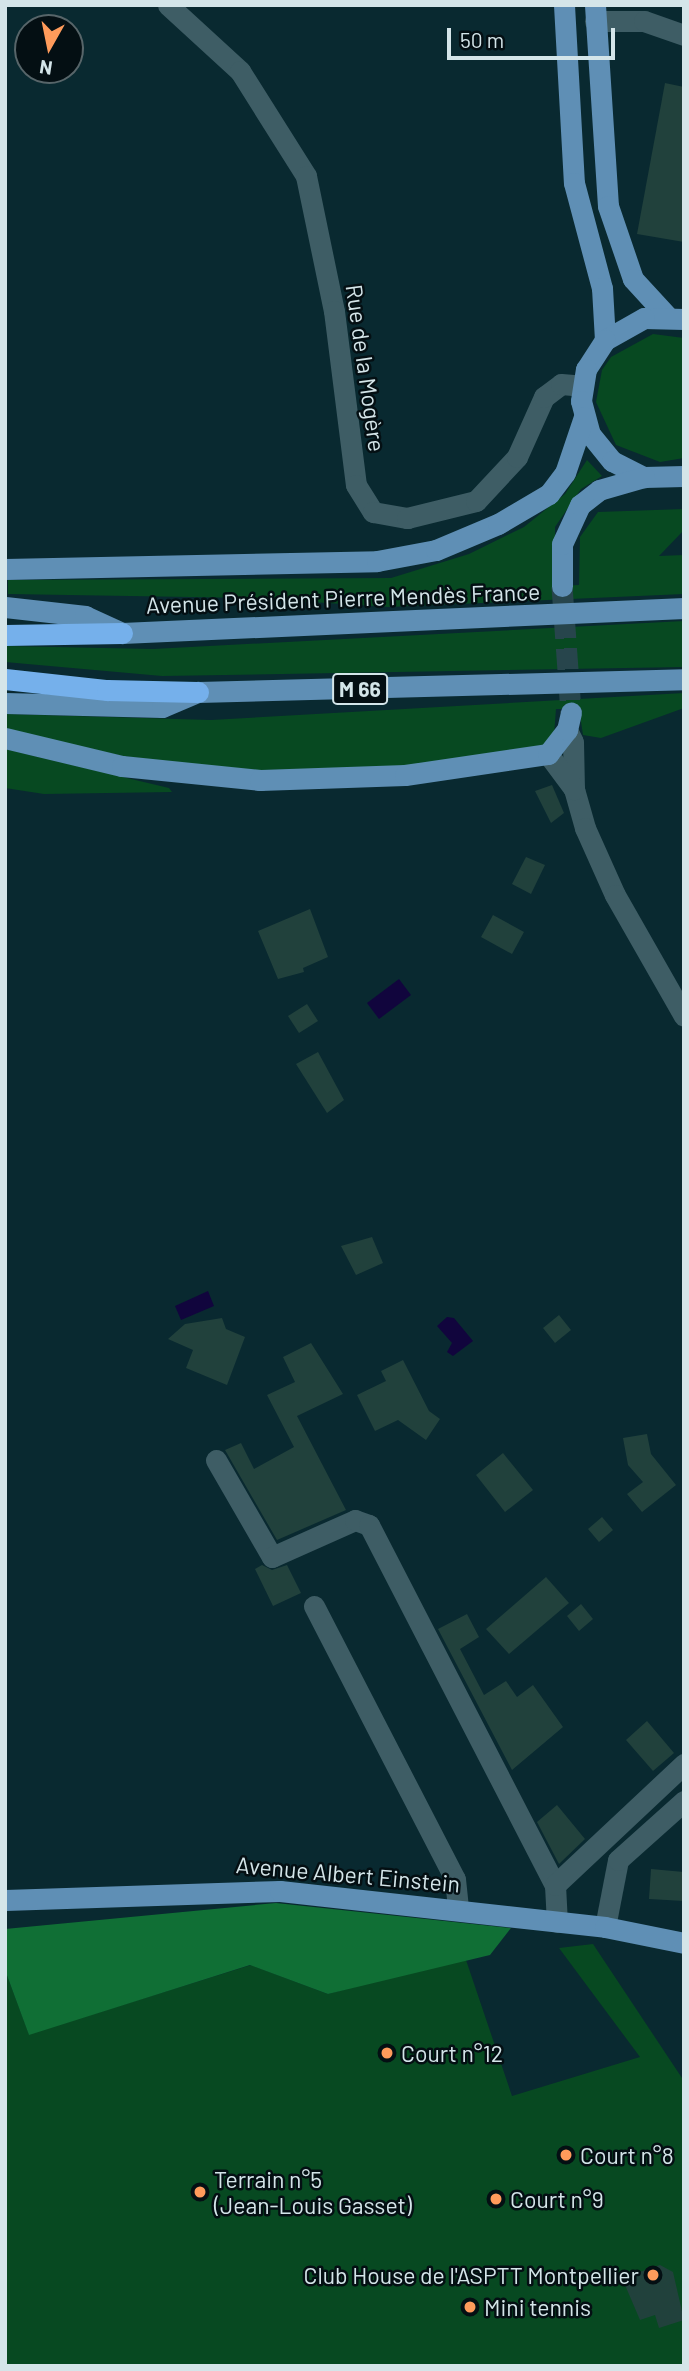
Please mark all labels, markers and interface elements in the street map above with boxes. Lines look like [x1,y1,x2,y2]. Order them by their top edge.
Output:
north arrow [14,14,84,84]
scale bar [451,14,619,58]
text: 50 m [460,27,504,52]
text: N [38,56,54,81]
street label: Rue de la Mogère [341,283,391,453]
street label: Avenue Président Pierre Mendès France [145,577,541,619]
road number: M 66 [332,672,388,706]
street label: Avenue Albert Einstein [235,1850,461,1898]
place label: Court n°12 [401,2039,503,2067]
marker: Court n°12 [379,2045,395,2061]
place label: Court n°8 [580,2141,674,2169]
marker: Court n°8 [558,2147,574,2163]
place label: Terrain n°5 (Jean-Louis Gasset) [214,2165,412,2219]
marker: Terrain n°5 (Jean-Louis Gasset) [192,2184,208,2200]
place label: Court n°9 [510,2185,604,2213]
marker: Court n°9 [488,2191,504,2207]
place label: Club House de l'ASPTT Montpellier [303,2261,639,2289]
marker: Club House de l'ASPTT Montpellier [645,2267,661,2283]
place label: Mini tennis [484,2293,591,2321]
marker: Mini tennis [462,2299,478,2315]

